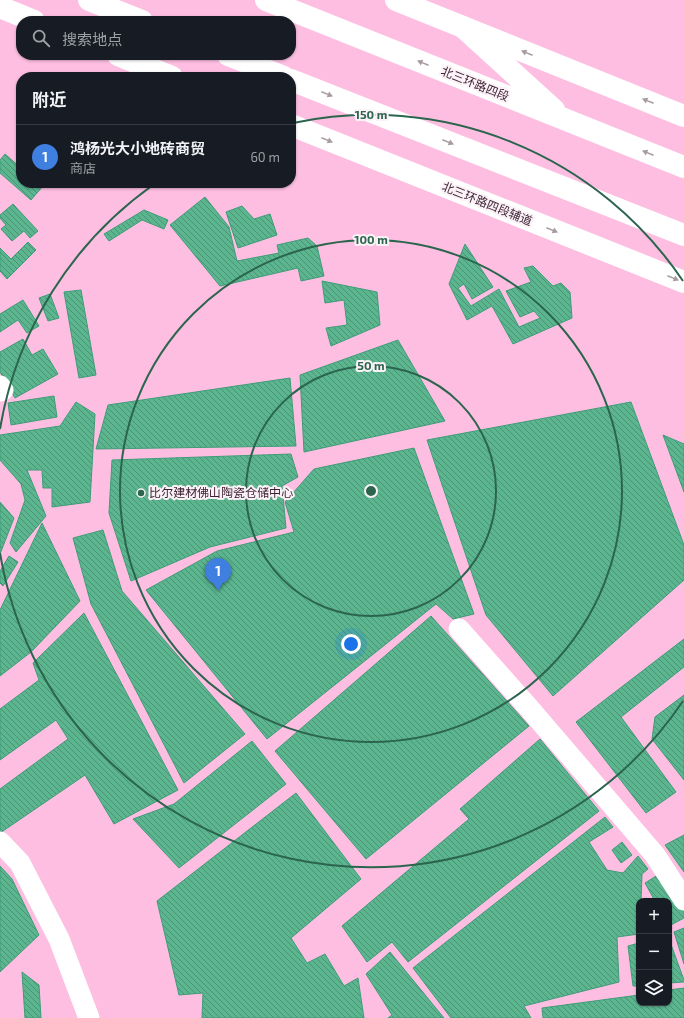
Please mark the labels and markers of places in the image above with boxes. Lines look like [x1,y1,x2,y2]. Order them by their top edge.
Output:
centre of rings [364,484,378,498]
place label: 比尔建材佛山陶瓷仓储中心 [149,485,293,499]
marker: 比尔建材佛山陶瓷仓储中心 [136,488,146,498]
pin: 1 [205,558,231,591]

